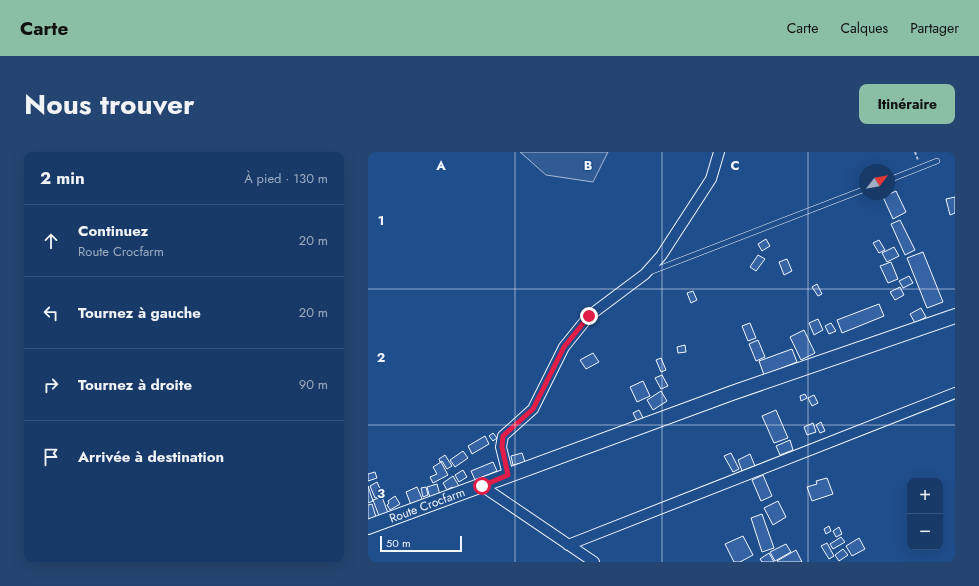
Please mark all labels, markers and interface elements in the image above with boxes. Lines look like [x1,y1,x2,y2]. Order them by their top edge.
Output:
text: Carte [20,15,68,42]
text: Carte [787,18,818,38]
text: Calques [840,18,888,38]
text: Partager [910,18,959,38]
text: Nous trouver [24,84,195,125]
button: Itinéraire [859,84,955,124]
text: A [435,156,446,175]
text: B [584,156,593,175]
text: C [730,156,740,175]
north arrow [859,164,895,200]
text: 2 min [40,166,85,190]
text: À pied · 130 m [244,169,328,188]
text: 1 [378,211,384,230]
text: Continuez [78,220,148,242]
icon: ahead [40,230,62,252]
text: 20 m [299,231,328,250]
text: Route Crocfarm [78,242,164,261]
icon: left [40,302,62,324]
text: Tournez à gauche [78,302,201,324]
text: 20 m [299,303,328,322]
route end [580,307,598,325]
text: 2 [377,348,385,367]
icon: right [40,374,62,396]
text: Tournez à droite [78,374,192,396]
text: 90 m [299,375,328,394]
icon: arrive [40,446,62,468]
text: Arrivée à destination [78,446,224,468]
route start [473,477,491,495]
map controls [907,478,943,550]
button: + [907,478,943,514]
street label: Route Crocfarm [387,483,468,527]
text: 3 [377,484,385,503]
button: − [907,514,943,550]
scale bar [380,534,462,553]
text: 50 m [386,535,411,551]

